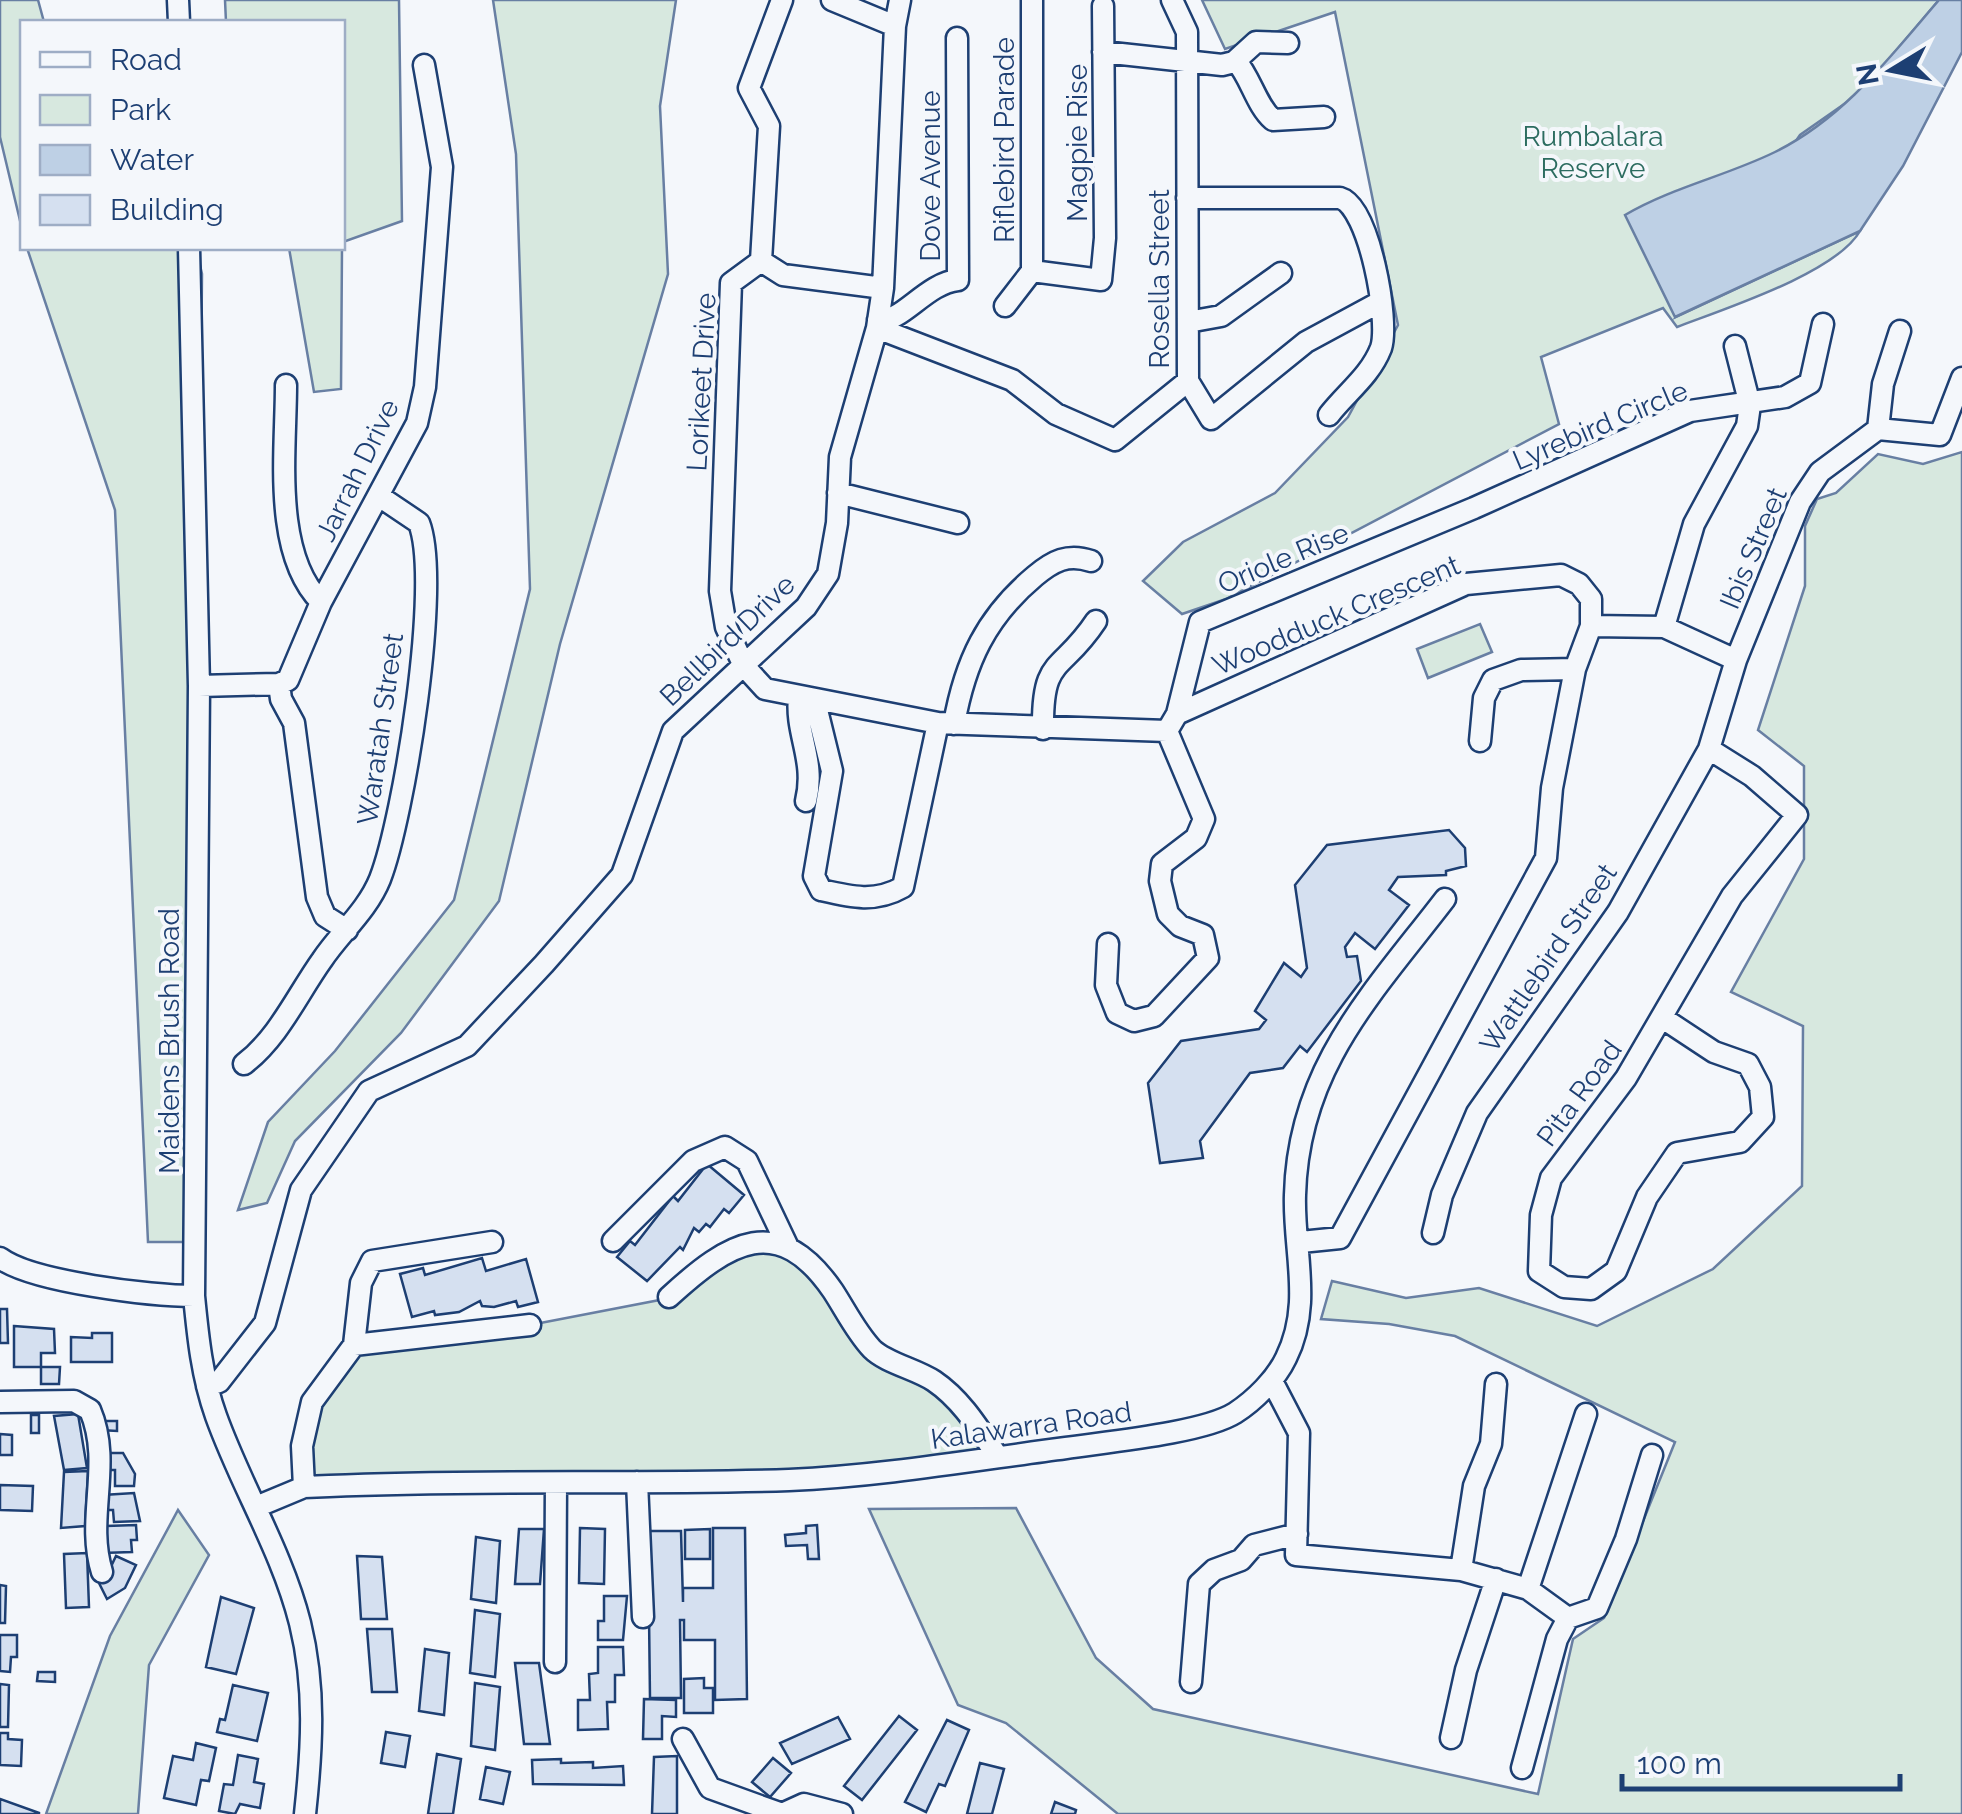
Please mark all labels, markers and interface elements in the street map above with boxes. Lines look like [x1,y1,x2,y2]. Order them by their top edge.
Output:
legend [20,20,345,250]
north arrow [1842,20,1942,120]
street label: Riflebird Parade [988,37,1021,243]
text: Road [110,42,182,77]
text: N [1850,61,1886,88]
street label: Magpie Rise [1061,64,1094,222]
street label: Dove Avenue [914,90,947,262]
text: Park [110,92,171,127]
park label: Rumbalara Reserve [1523,120,1663,185]
text: Water [110,142,194,177]
street label: Rosella Street [1143,189,1176,369]
text: Building [110,192,224,227]
street label: Lorikeet Drive [680,292,723,472]
street label: Lyrebird Circle [1508,374,1693,477]
street label: Jarrah Drive [309,394,406,546]
street label: Ibis Street [1713,482,1794,614]
street label: Oriole Rise [1213,516,1354,601]
street label: Woodduck Crescent [1208,548,1465,682]
street label: Bellbird Drive [653,568,802,713]
street label: Waratah Street [351,630,410,827]
street label: Wattlebird Street [1473,857,1624,1059]
street label: Maidens Brush Road [153,908,186,1174]
street label: Pita Road [1530,1034,1629,1153]
street label: Kalawarra Road [929,1395,1134,1456]
scale bar [1622,1729,1900,1791]
text: 100 m [1637,1746,1722,1781]

